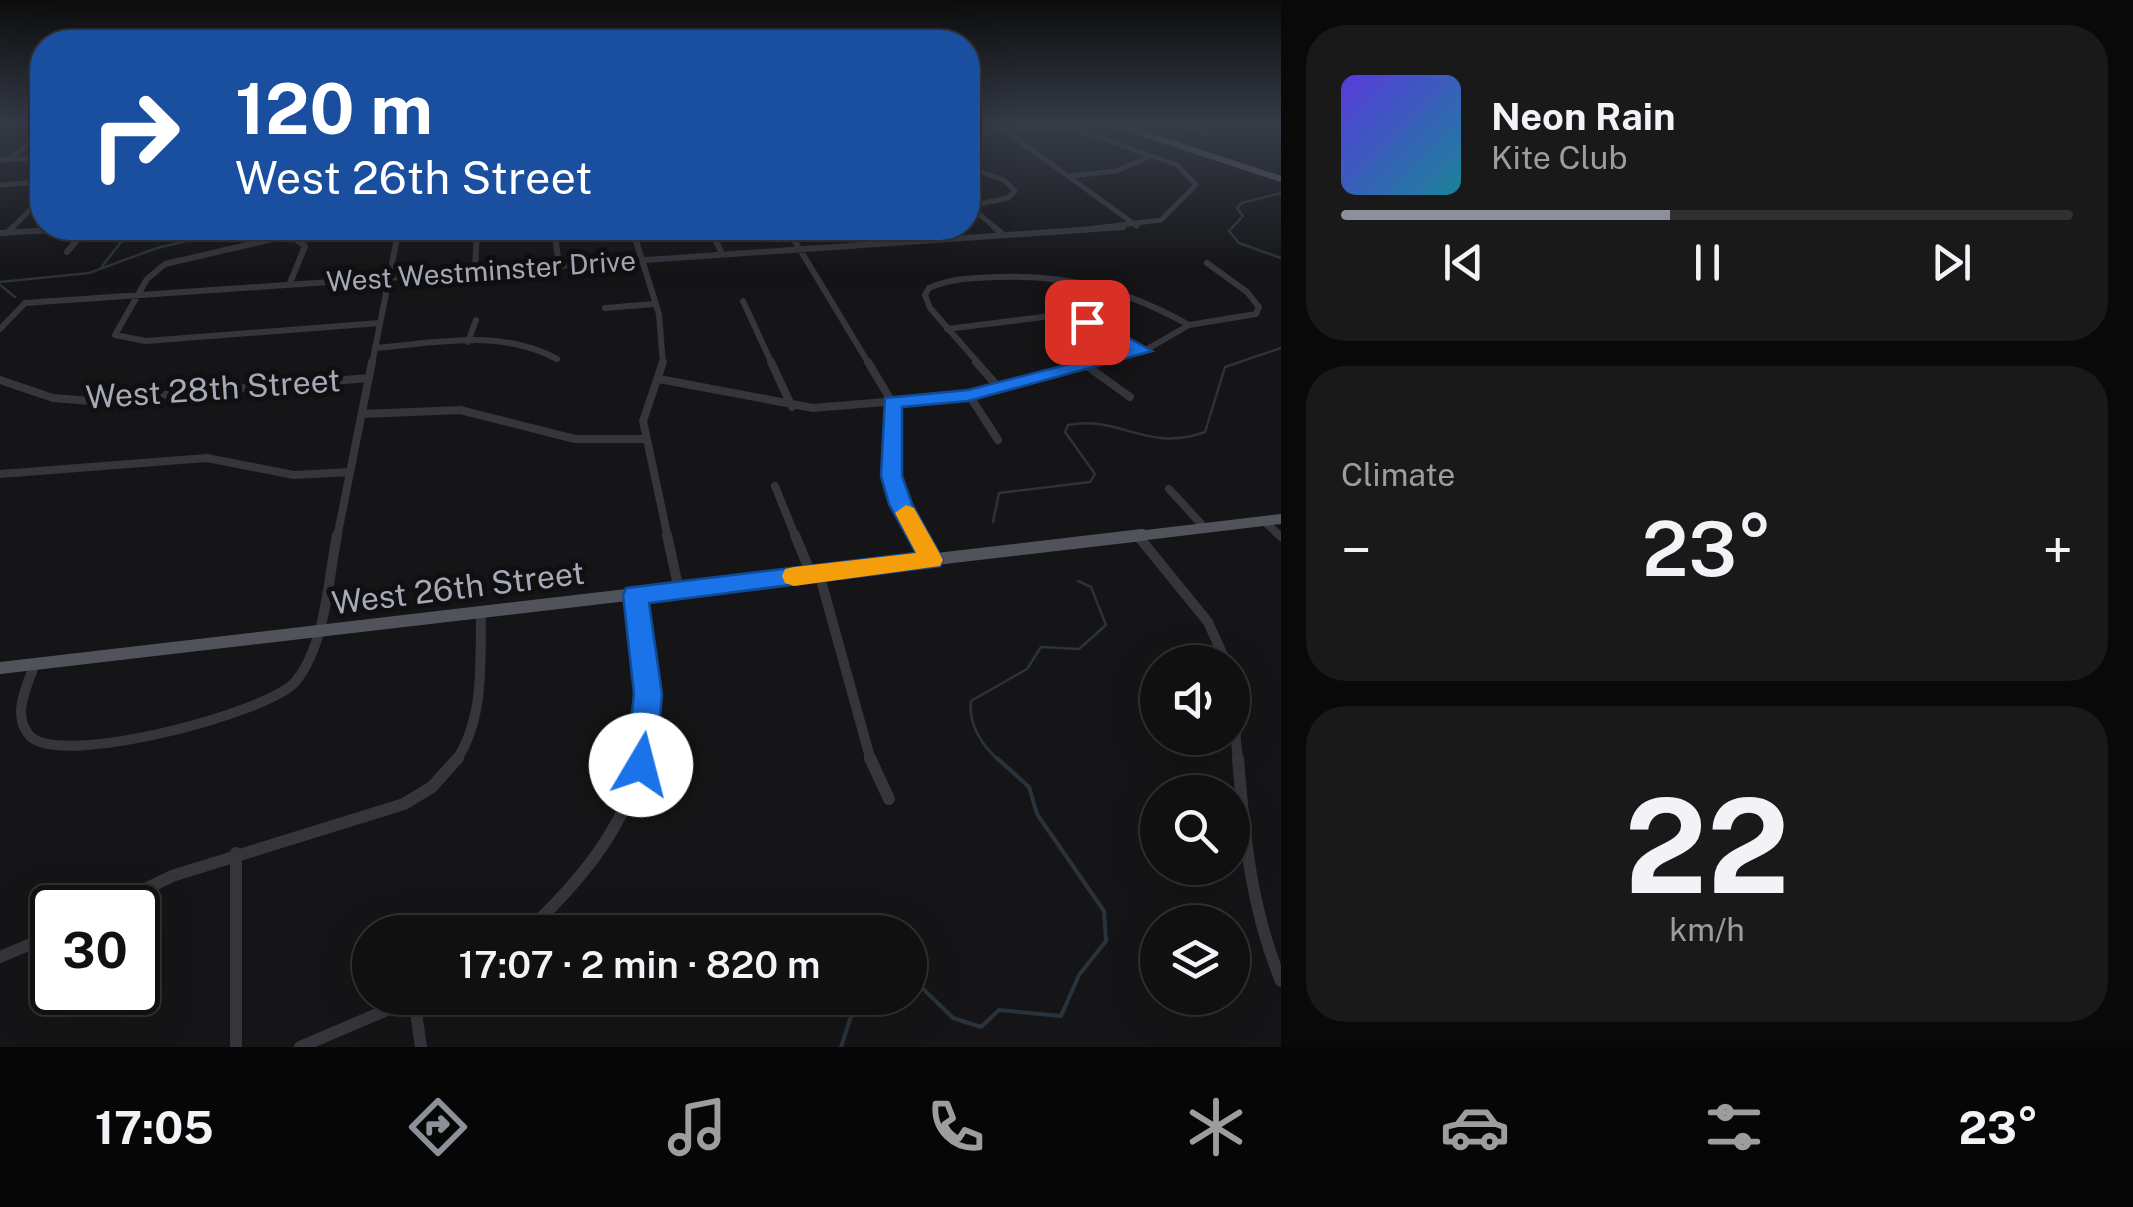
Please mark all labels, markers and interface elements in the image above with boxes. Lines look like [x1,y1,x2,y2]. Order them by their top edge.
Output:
text: 120 m [235,67,433,150]
icon: right [70,70,200,200]
text: Neon Rain [1491,94,1675,139]
text: Kite Club [1491,139,1628,176]
text: West 26th Street [235,151,593,204]
icon: previous [1436,235,1491,290]
icon: pause [1680,235,1735,290]
icon: next [1924,235,1979,290]
street label: West Westminster Drive [325,243,637,298]
pin [1045,280,1130,365]
icon: arrive [1060,295,1115,350]
street label: West 28th Street [84,361,341,416]
text: Climate [1341,456,1455,493]
text: 23° [1642,505,1772,593]
text: − [1341,518,1372,582]
text: + [2042,518,2073,582]
street label: West 26th Street [329,554,586,621]
map controls [1140,645,1250,1015]
button: sound [1140,645,1250,755]
position arrow [589,713,693,817]
text: 22 [1624,770,1790,922]
button: search [1140,775,1250,885]
speed limit sign: 30 [30,885,160,1015]
button: layers [1140,905,1250,1015]
text: km/h [1669,911,1745,948]
text: 17:07 · 2 min · 820 m [458,942,821,987]
icon: directions [403,1092,473,1162]
icon: music [662,1092,732,1162]
icon: phone [921,1092,991,1162]
icon: climate [1181,1092,1251,1162]
icon: car [1440,1092,1510,1162]
icon: filters [1699,1092,1769,1162]
text: 17:05 [95,1101,214,1154]
text: 23° [1958,1101,2038,1154]

